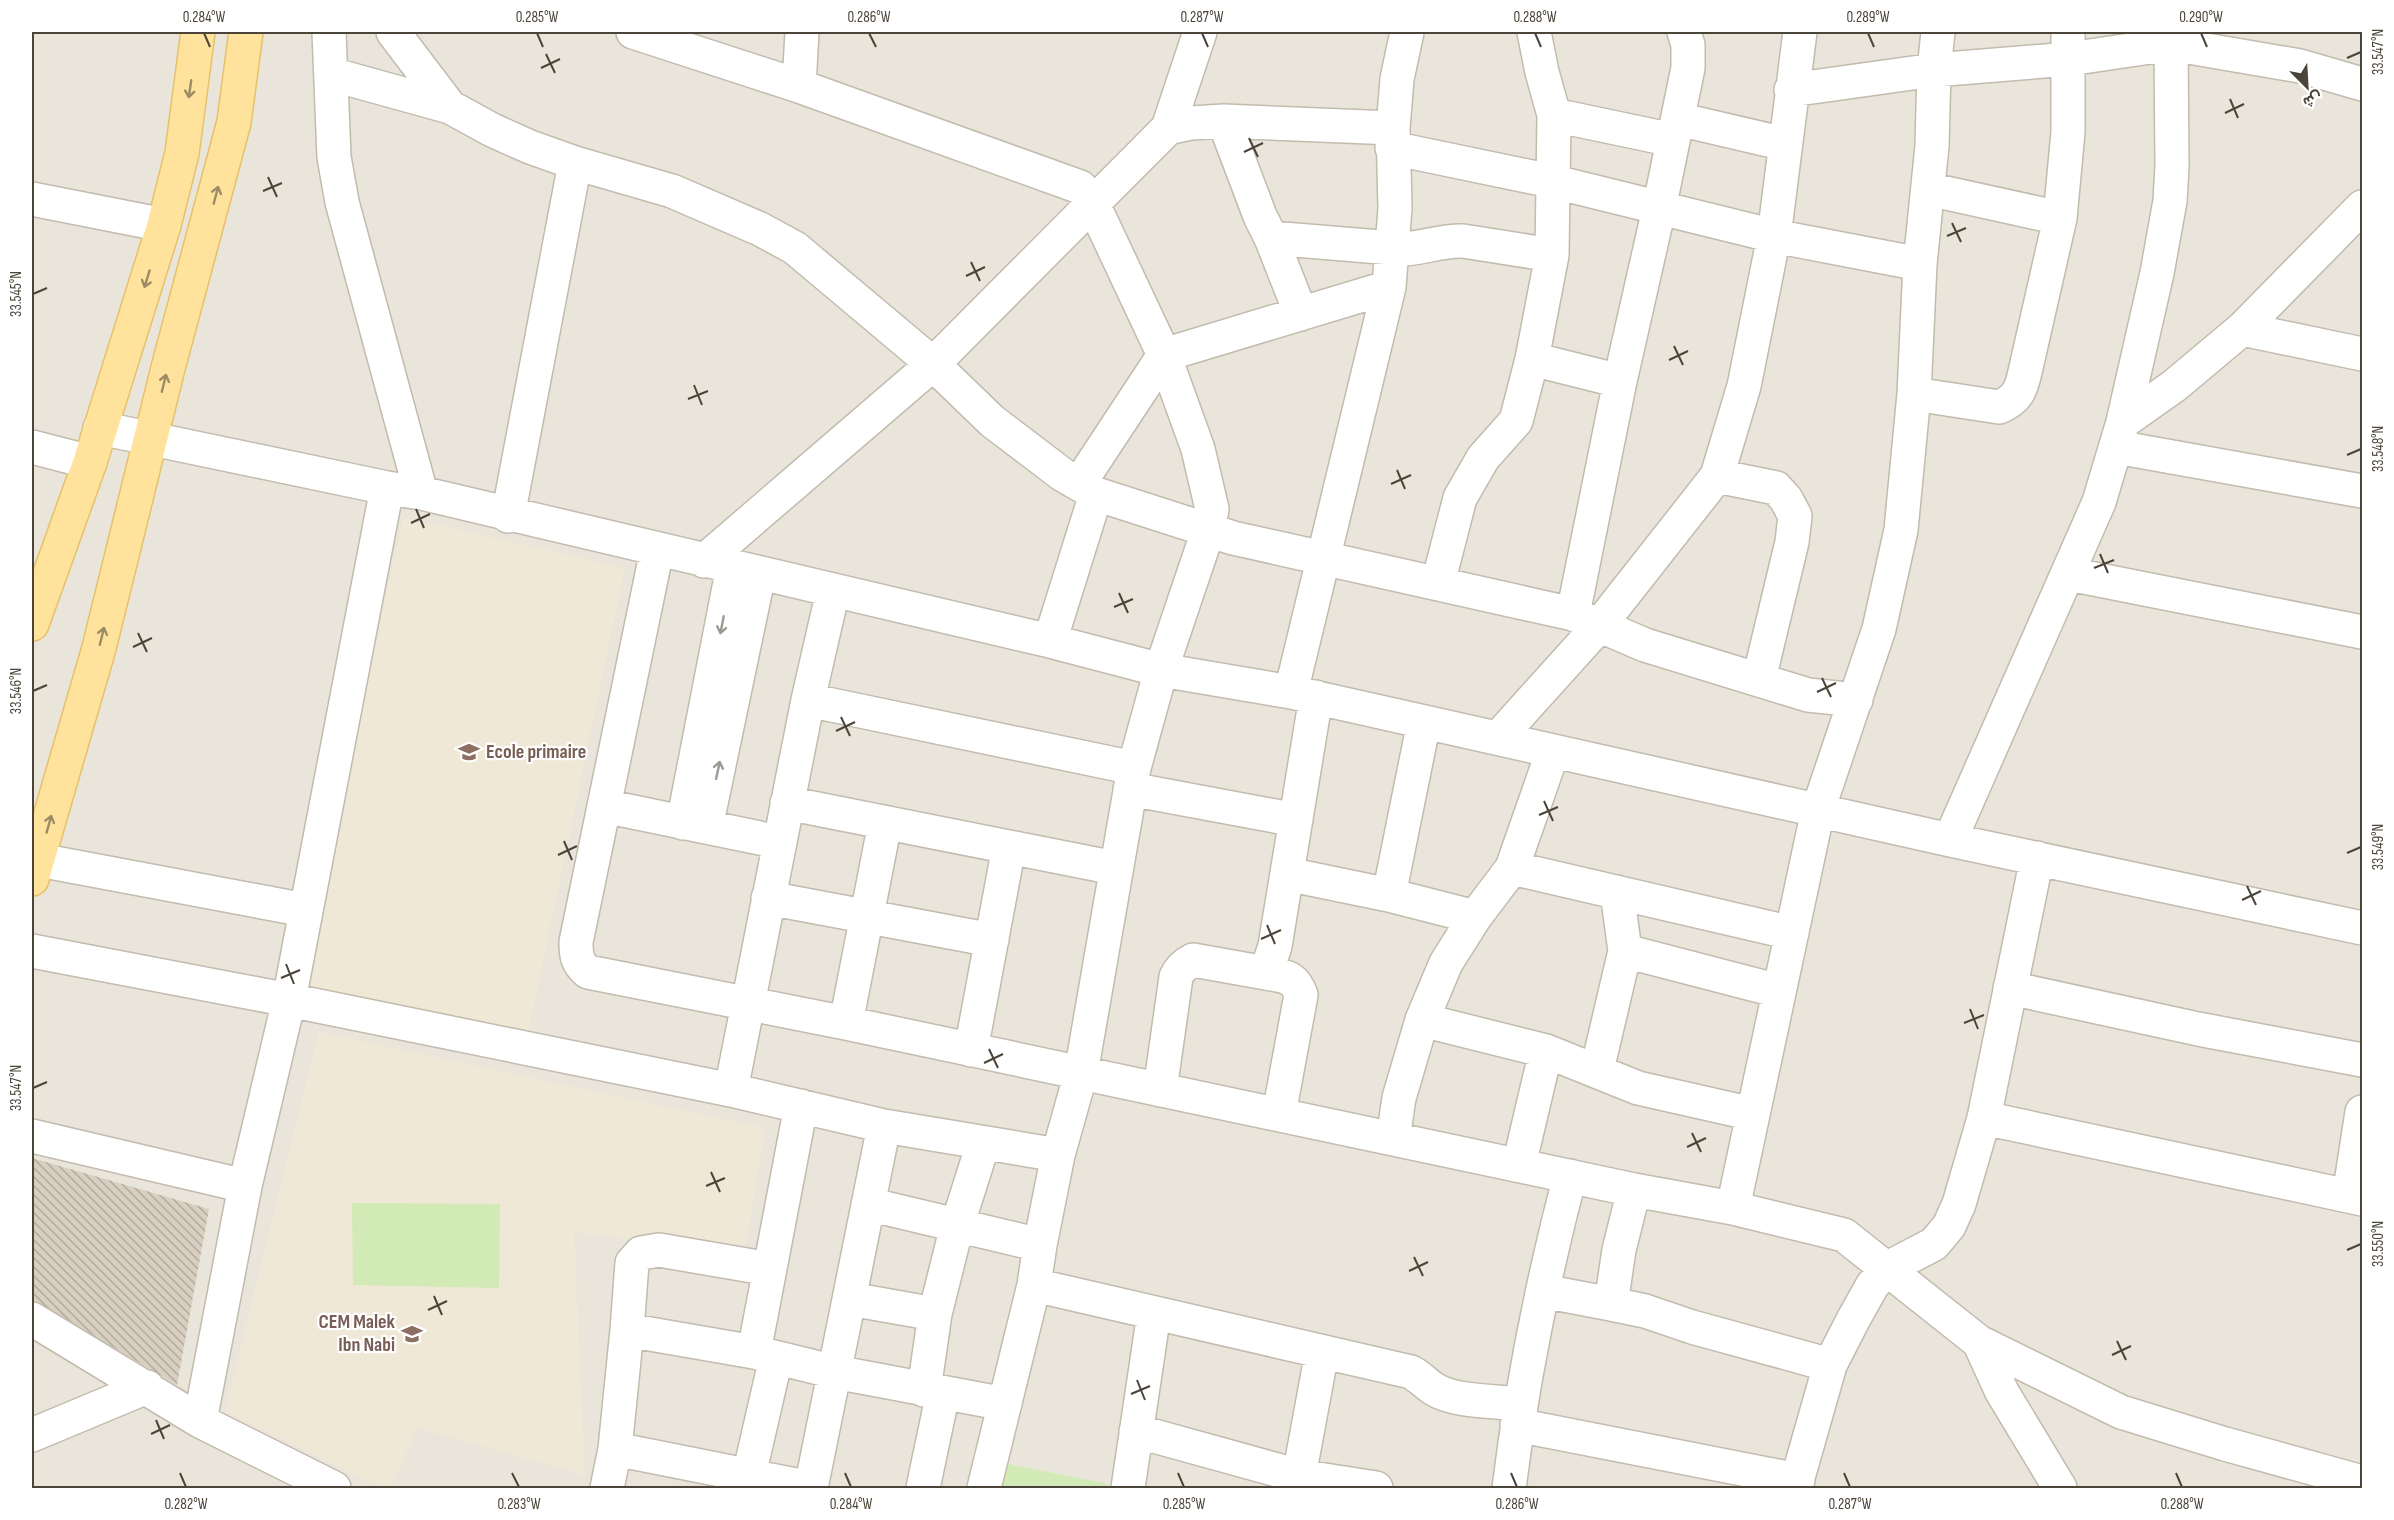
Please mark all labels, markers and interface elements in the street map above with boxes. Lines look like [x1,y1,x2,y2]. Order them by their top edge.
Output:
text: 0.284°W [183,8,226,27]
text: 0.285°W [516,8,559,27]
text: 0.286°W [847,8,891,27]
text: 0.287°W [1180,8,1224,27]
text: 0.288°W [1514,8,1557,27]
text: 0.289°W [1846,8,1890,27]
text: 0.290°W [2179,8,2223,27]
text: 33.547°N [2369,29,2388,75]
north arrow [2277,57,2337,117]
one-way arrow [185,79,196,99]
text: ش [2300,87,2325,112]
one-way arrow [210,185,222,204]
one-way arrow [141,269,152,288]
text: 33.545°N [7,271,26,317]
one-way arrow [159,374,171,393]
text: 33.548°N [2369,426,2388,472]
one-way arrow [716,615,727,634]
one-way arrow [97,627,109,646]
text: 33.546°N [7,668,26,714]
school or university icon: Ecole primaire [457,740,481,764]
place label: Ecole primaire [486,740,586,764]
one-way arrow [713,760,724,780]
one-way arrow [44,814,55,833]
text: 33.549°N [2369,824,2388,870]
text: 33.547°N [7,1065,26,1111]
text: 33.550°N [2369,1221,2388,1267]
place label: CEM Malek Ibn Nabi [318,1310,396,1357]
school or university icon: CEM Malek Ibn Nabi [400,1322,424,1346]
text: 0.282°W [165,1495,208,1514]
text: 0.283°W [498,1495,541,1514]
text: 0.284°W [830,1495,873,1514]
text: 0.285°W [1163,1495,1206,1514]
text: 0.286°W [1495,1495,1539,1514]
text: 0.287°W [1828,1495,1872,1514]
text: 0.288°W [2161,1495,2204,1514]

